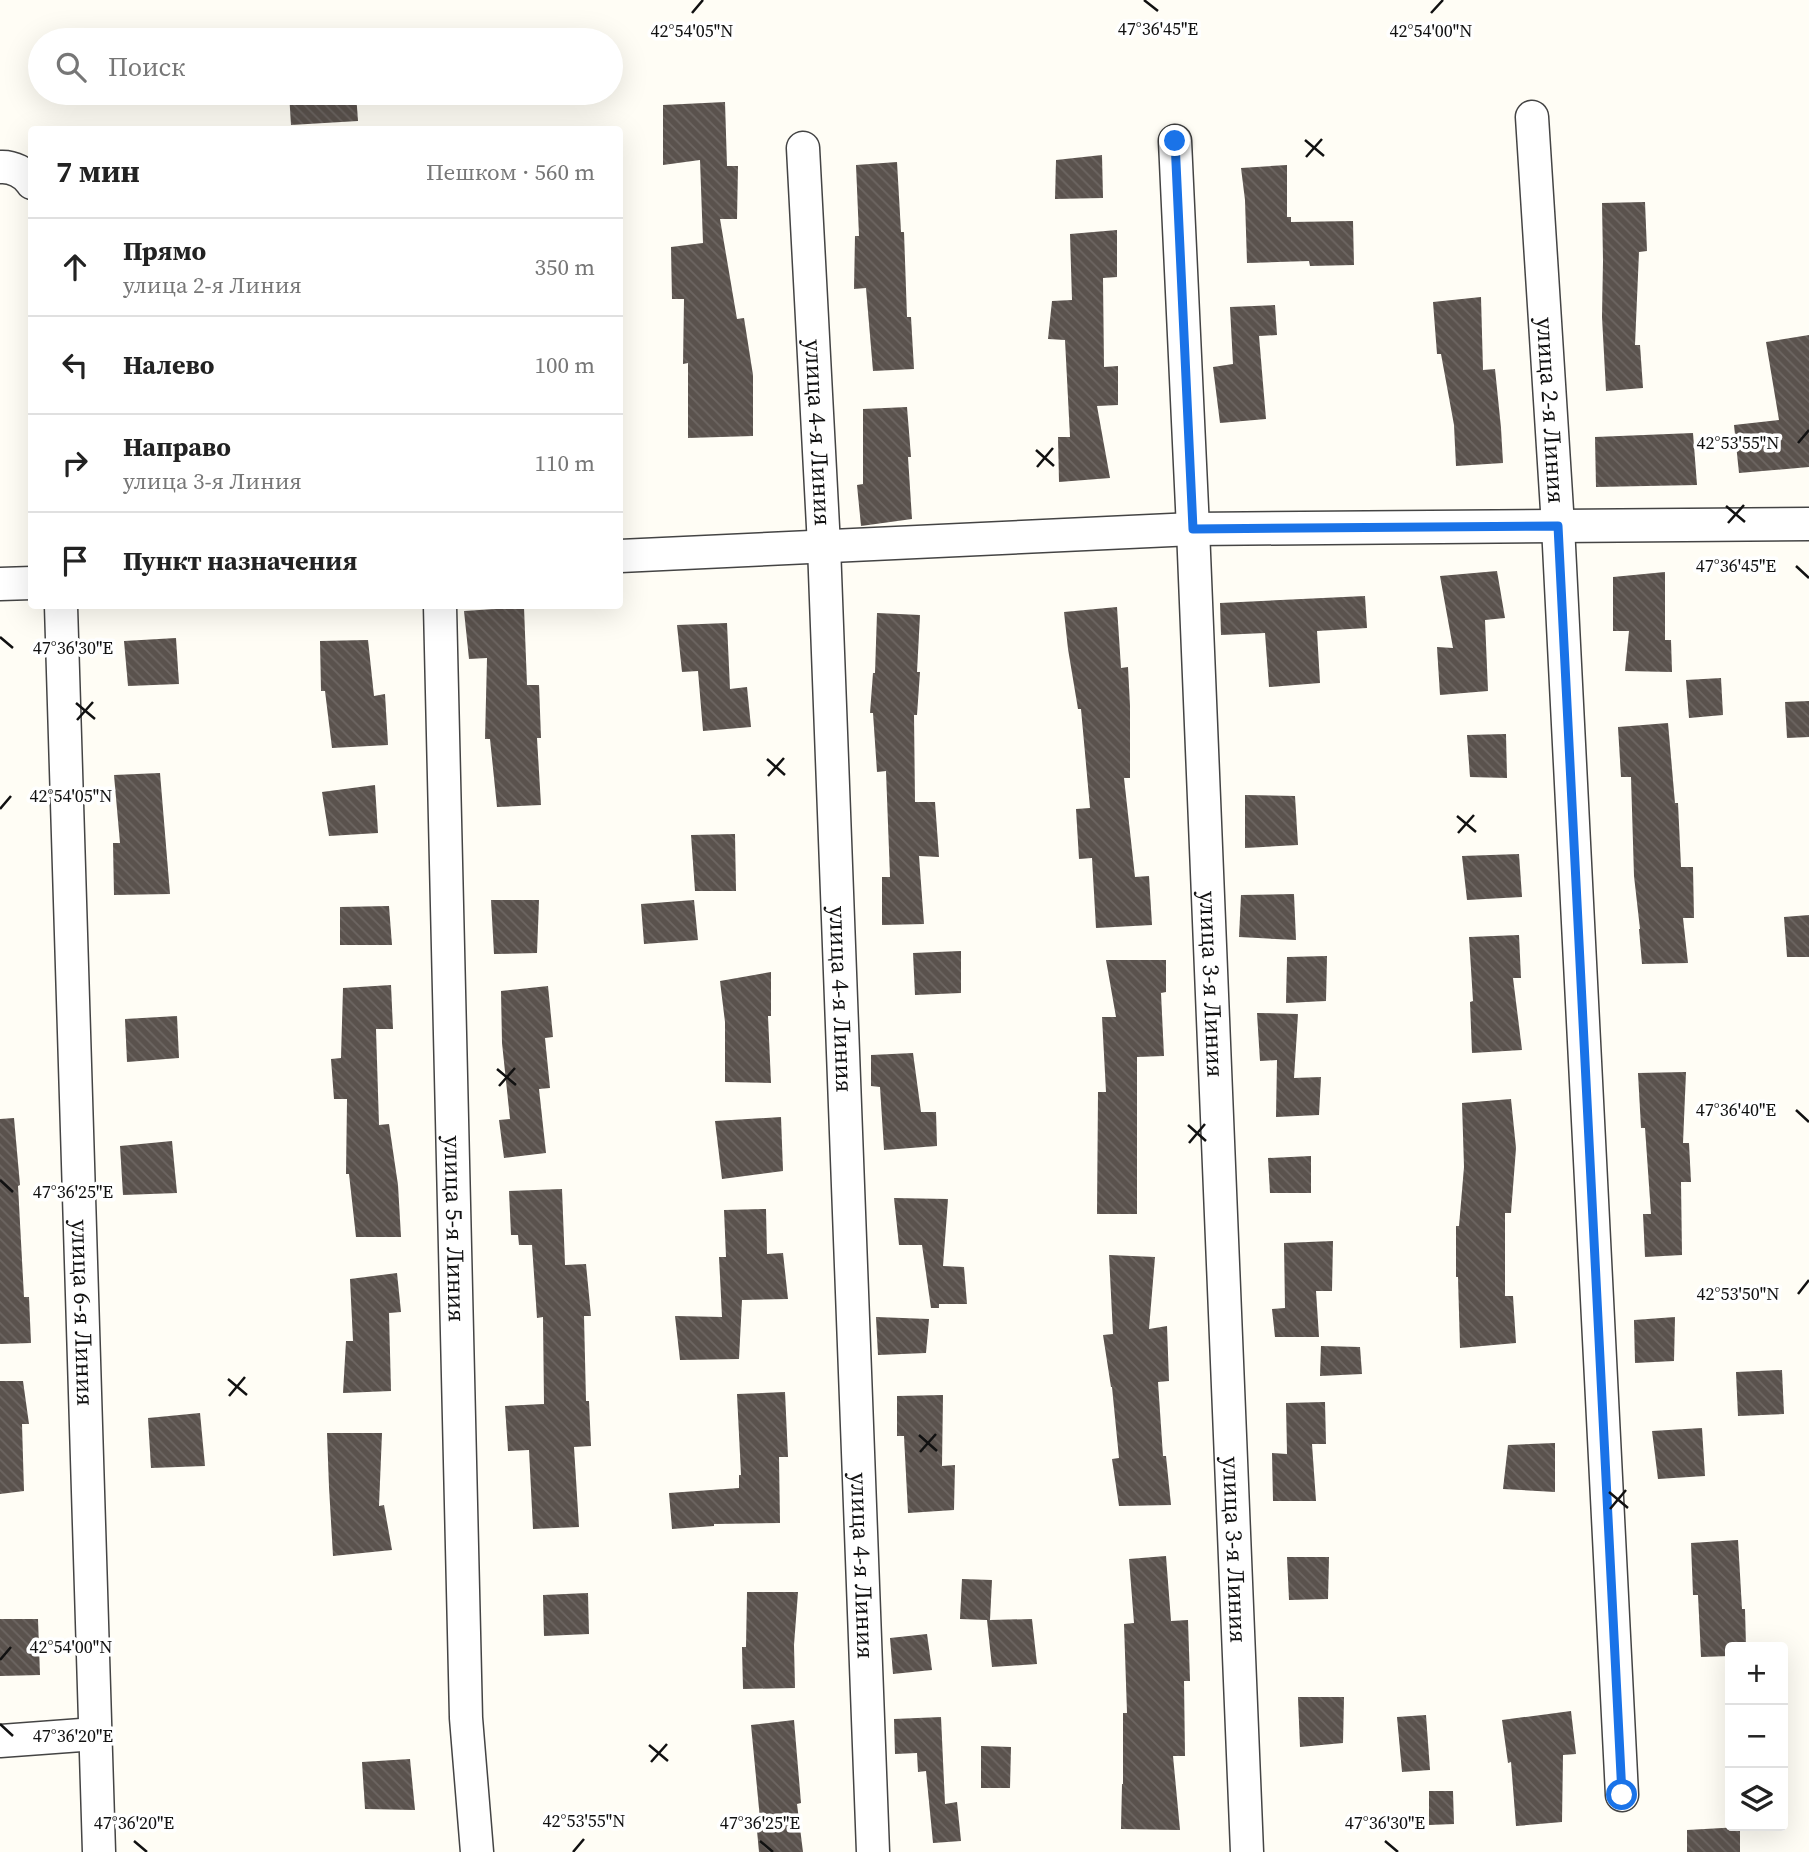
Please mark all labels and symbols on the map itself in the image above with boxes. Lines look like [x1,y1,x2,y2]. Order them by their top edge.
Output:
text: 47°36'45"E [1118,16,1198,41]
text: 42°54'05"N [651,18,733,43]
text: 42°54'00"N [1390,18,1472,43]
route end [1159,125,1190,156]
street label: улица 2-я Линия [1529,316,1574,505]
street label: улица 4-я Линия [797,339,840,527]
text: 42°53'55"N [1697,430,1779,455]
text: 47°36'45"E [1696,553,1776,578]
text: 47°36'30"E [33,635,113,660]
text: 42°54'05"N [30,783,112,808]
street label: улица 3-я Линия [1192,890,1232,1078]
street label: улица 4-я Линия [822,905,861,1093]
text: 47°36'40"E [1696,1097,1776,1122]
street label: улица 5-я Линия [436,1135,474,1322]
text: 47°36'25"E [33,1179,113,1204]
street label: улица 6-я Линия [64,1219,102,1406]
text: 42°53'50"N [1697,1281,1779,1306]
street label: улица 3-я Линия [1215,1456,1255,1644]
street label: улица 4-я Линия [843,1472,883,1660]
text: 42°54'00"N [30,1634,112,1659]
text: 47°36'20"E [33,1723,113,1748]
route start [1606,1779,1637,1810]
text: 42°53'55"N [543,1808,625,1833]
text: 47°36'20"E [94,1810,174,1835]
text: 47°36'25"E [720,1810,800,1835]
text: 47°36'30"E [1345,1810,1425,1835]

